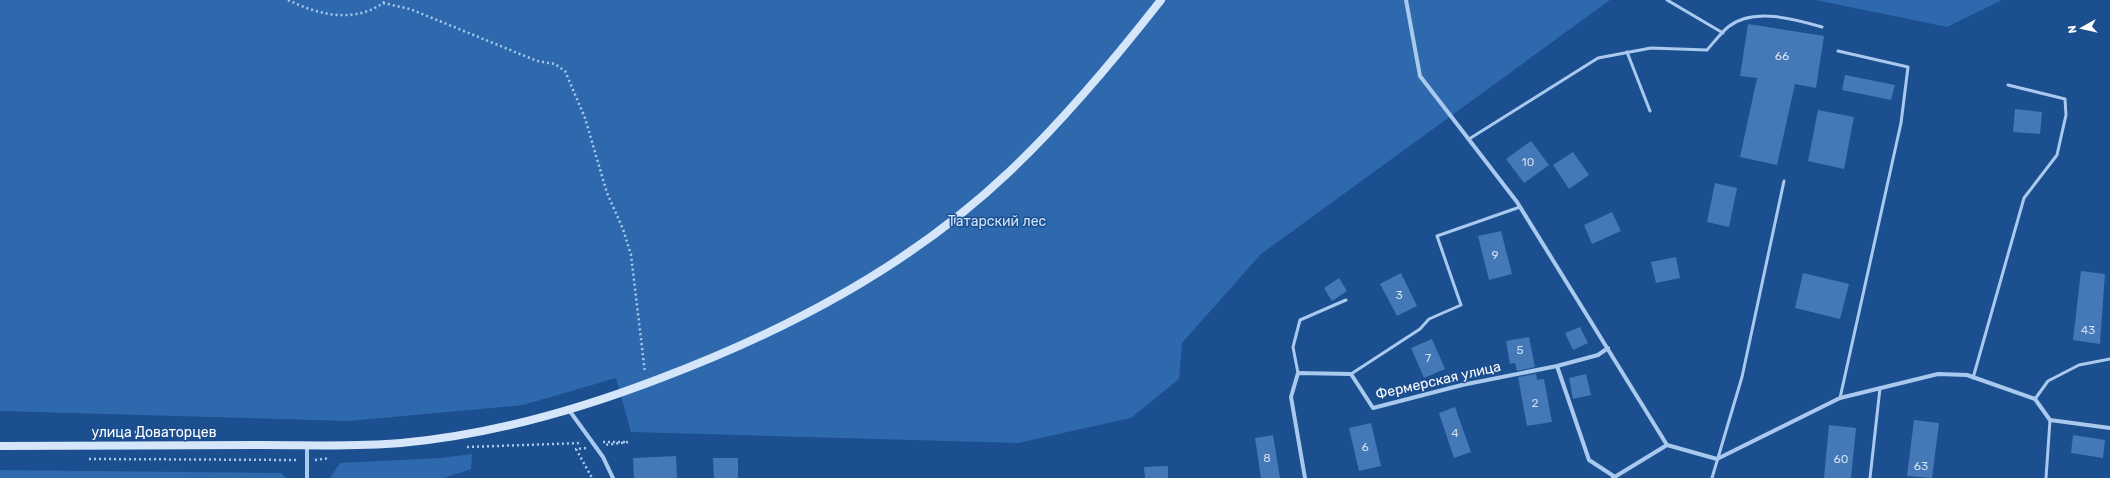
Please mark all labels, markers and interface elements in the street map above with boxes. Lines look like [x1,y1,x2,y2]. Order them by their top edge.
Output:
north arrow [2062,8,2102,48]
text: N [2066,24,2080,34]
house number: 66 [1775,49,1789,63]
house number: 10 [1522,155,1534,169]
park label: Татарский лес [948,213,1047,230]
house number: 9 [1491,248,1499,262]
house number: 3 [1395,288,1403,302]
house number: 43 [2081,323,2095,337]
house number: 5 [1516,343,1524,357]
house number: 7 [1425,351,1431,365]
street label: Фермерская улица [1374,358,1502,403]
house number: 2 [1531,396,1539,410]
street label: улица Доваторцев [91,424,217,441]
house number: 4 [1451,426,1459,440]
house number: 6 [1361,440,1369,454]
house number: 8 [1263,451,1271,465]
house number: 60 [1834,452,1848,466]
house number: 63 [1914,459,1928,473]

